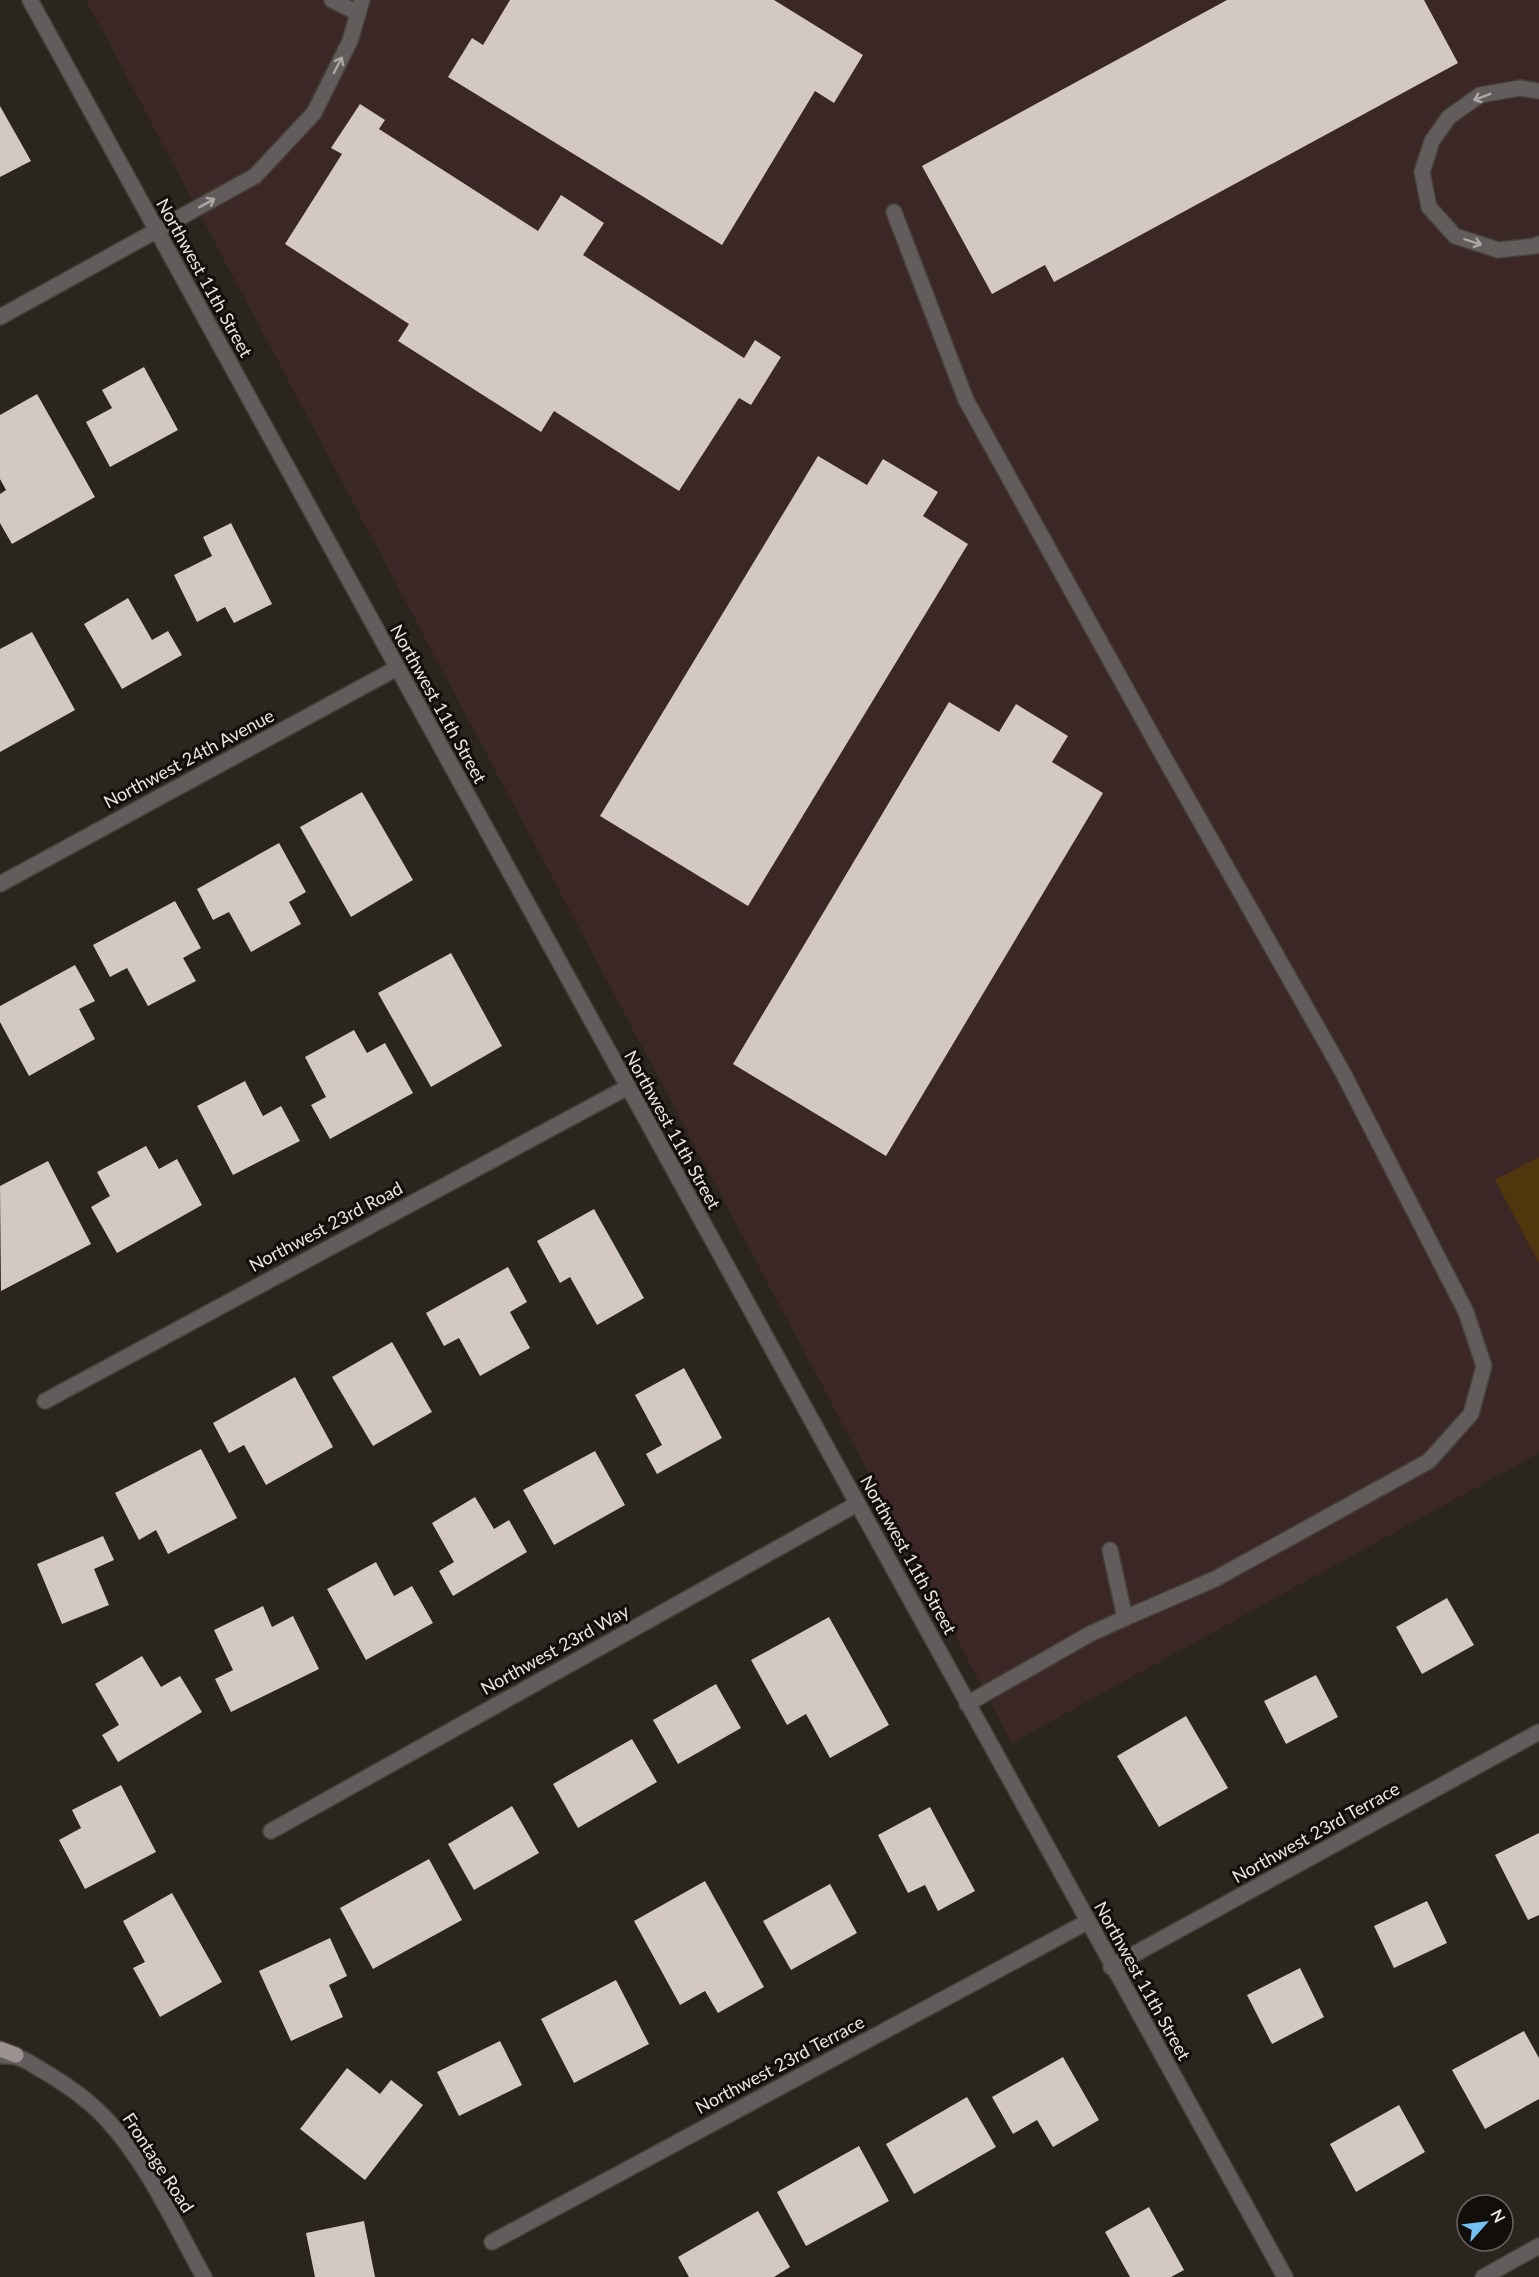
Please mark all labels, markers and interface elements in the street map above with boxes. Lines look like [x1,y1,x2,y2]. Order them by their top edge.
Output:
one-way arrow [333,56,344,74]
one-way arrow [1473,92,1492,103]
street label: Northwest 11th Street [152,194,258,361]
one-way arrow [198,197,216,208]
one-way arrow [1463,237,1482,248]
street label: Northwest 11th Street [386,620,492,787]
street label: Northwest 24th Avenue [99,704,278,812]
street label: Northwest 11th Street [620,1046,726,1213]
street label: Northwest 23rd Road [245,1176,406,1276]
street label: Northwest 11th Street [856,1471,962,1638]
street label: Northwest 23rd Way [476,1599,633,1699]
street label: Northwest 23rd Terrace [1228,1777,1403,1887]
street label: Northwest 11th Street [1090,1897,1196,2064]
street label: Northwest 23rd Terrace [691,2010,868,2118]
street label: Frontage Road [118,2109,199,2216]
north arrow [1455,2193,1515,2253]
text: N [1487,2206,1510,2226]

